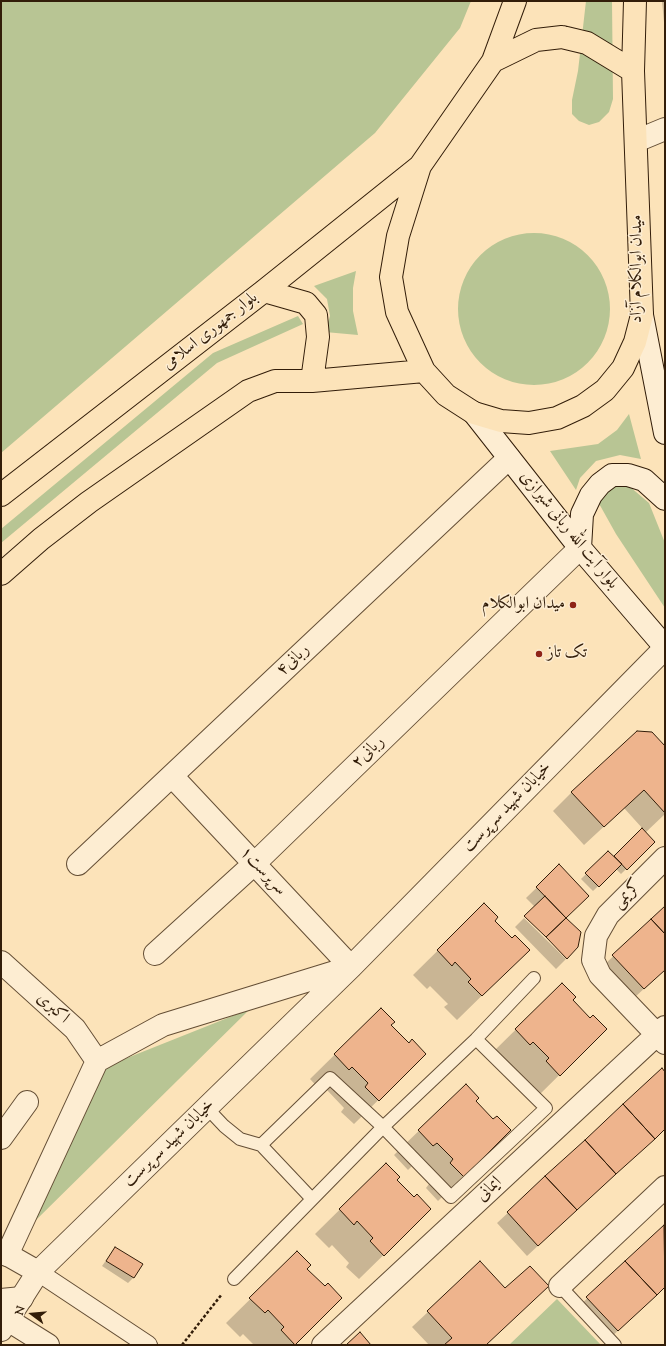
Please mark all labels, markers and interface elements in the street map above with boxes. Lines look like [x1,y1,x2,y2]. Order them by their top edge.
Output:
street label: میدان ابوالکلام آزاد [628,215,648,323]
street label: بلوار جمهوری اسلامی [159,289,263,375]
street label: بلوار آیت الله ربانی شیرازی [514,468,622,594]
place label: میدان ابوالکلام [482,595,565,615]
marker: میدان ابوالکلام [568,600,578,610]
street label: ربانی۴ [273,641,315,681]
place label: تک تاز [547,644,587,664]
marker: تک تاز [534,649,544,659]
street label: ربانی۲ [348,733,390,773]
street label: خیابان شهید سرپرست [460,758,556,858]
street label: سرپرست۱ [234,843,290,901]
street label: کریمی [609,876,647,914]
street label: اکبری [31,989,73,1029]
street label: خیابان شهید سرپرست [120,1096,220,1192]
street label: ایمانی [473,1173,507,1207]
north arrow [12,1294,52,1334]
text: N [12,1304,29,1317]

